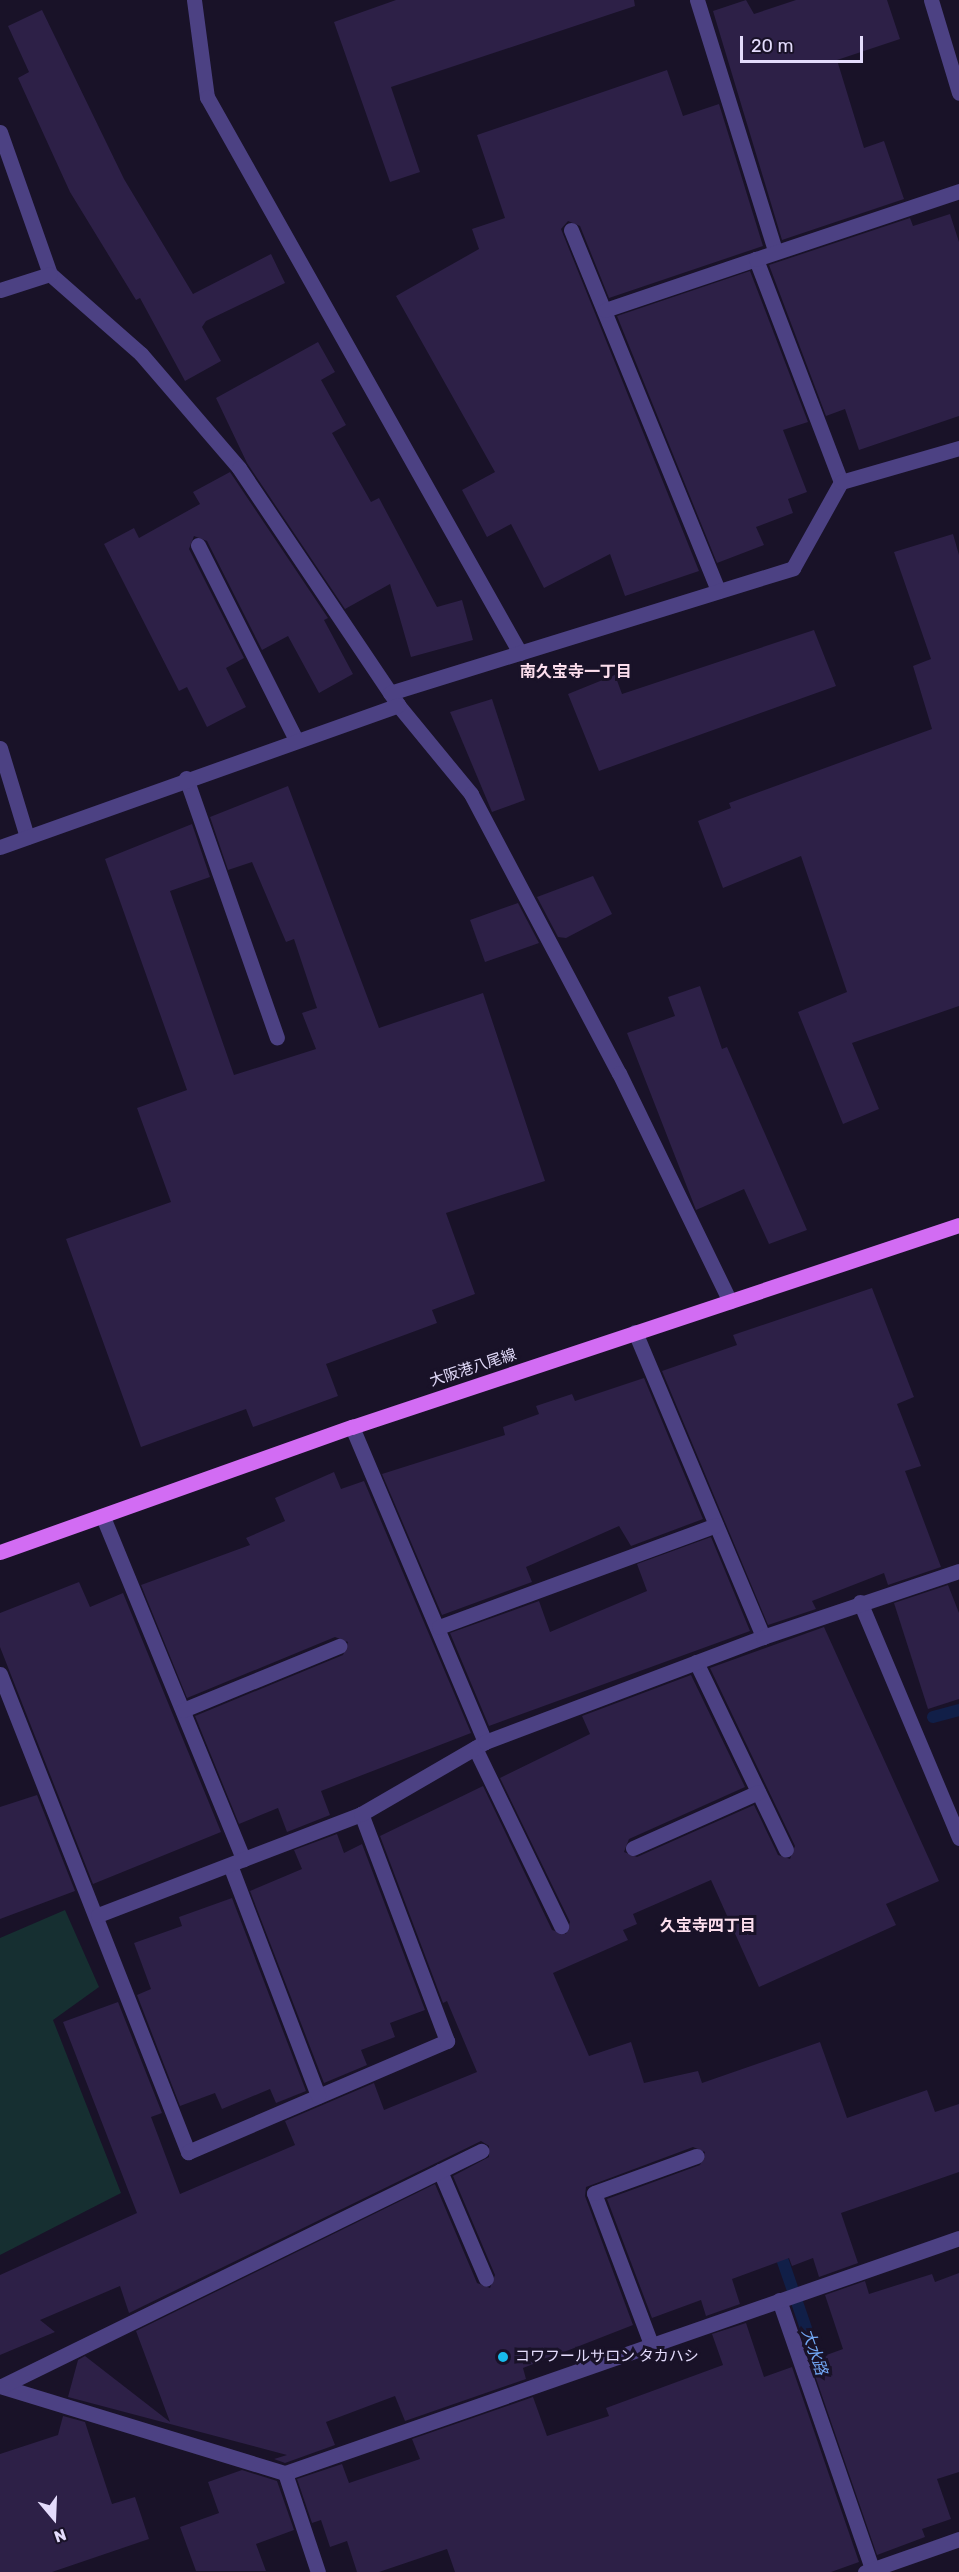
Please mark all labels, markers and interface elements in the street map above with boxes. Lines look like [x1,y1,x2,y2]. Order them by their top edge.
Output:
scale bar [743,24,866,62]
text: 20 m [751,35,793,57]
district label: 南久宝寺一丁目 [520,662,632,682]
street label: 大阪港八尾線 [427,1346,519,1390]
district label: 久宝寺四丁目 [660,1916,756,1936]
water label: 大水路 [797,2326,831,2378]
place label: コワフールサロン タカハシ [515,2348,699,2366]
marker: コワフールサロン タカハシ [496,2350,510,2364]
north arrow [24,2488,84,2548]
text: N [51,2525,69,2546]

